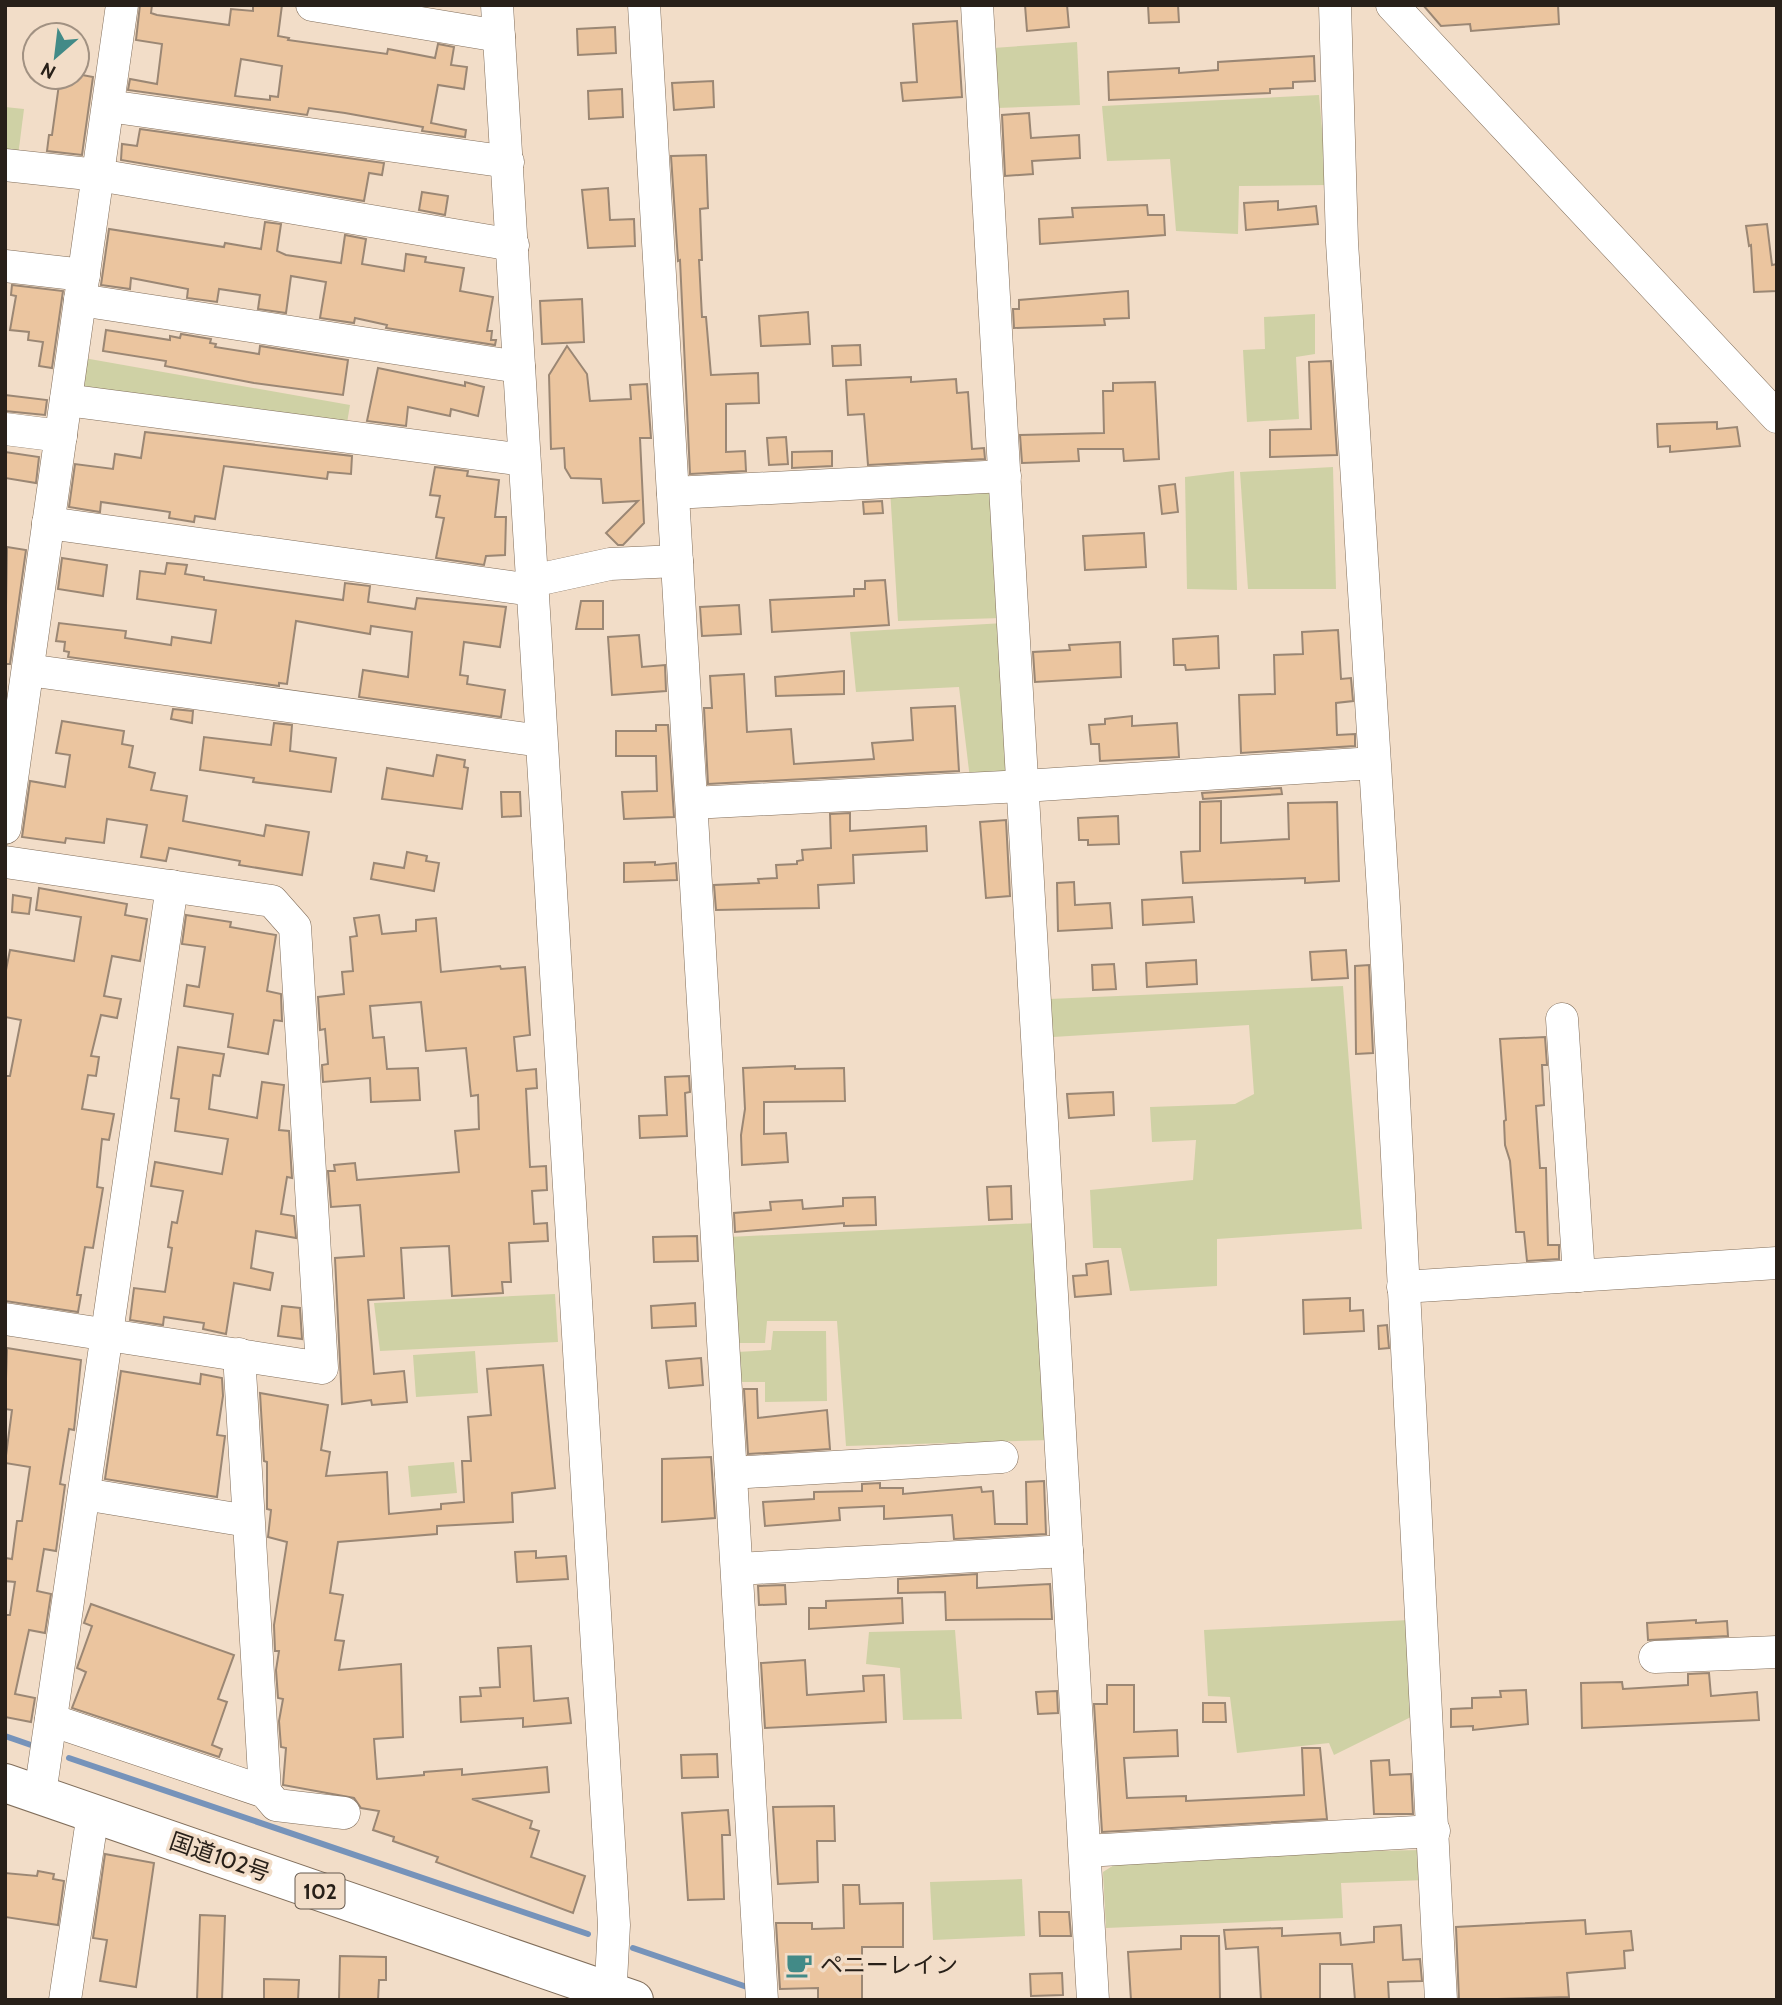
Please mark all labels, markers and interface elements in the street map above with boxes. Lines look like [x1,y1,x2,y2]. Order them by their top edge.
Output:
north arrow [21,21,91,91]
text: N [37,57,60,84]
street label: 国道102号 [166,1827,274,1887]
road number: 102 [296,1874,344,1909]
cafe icon: ペニーレイン [784,1950,814,1980]
place label: ペニーレイン [820,1951,958,1979]

